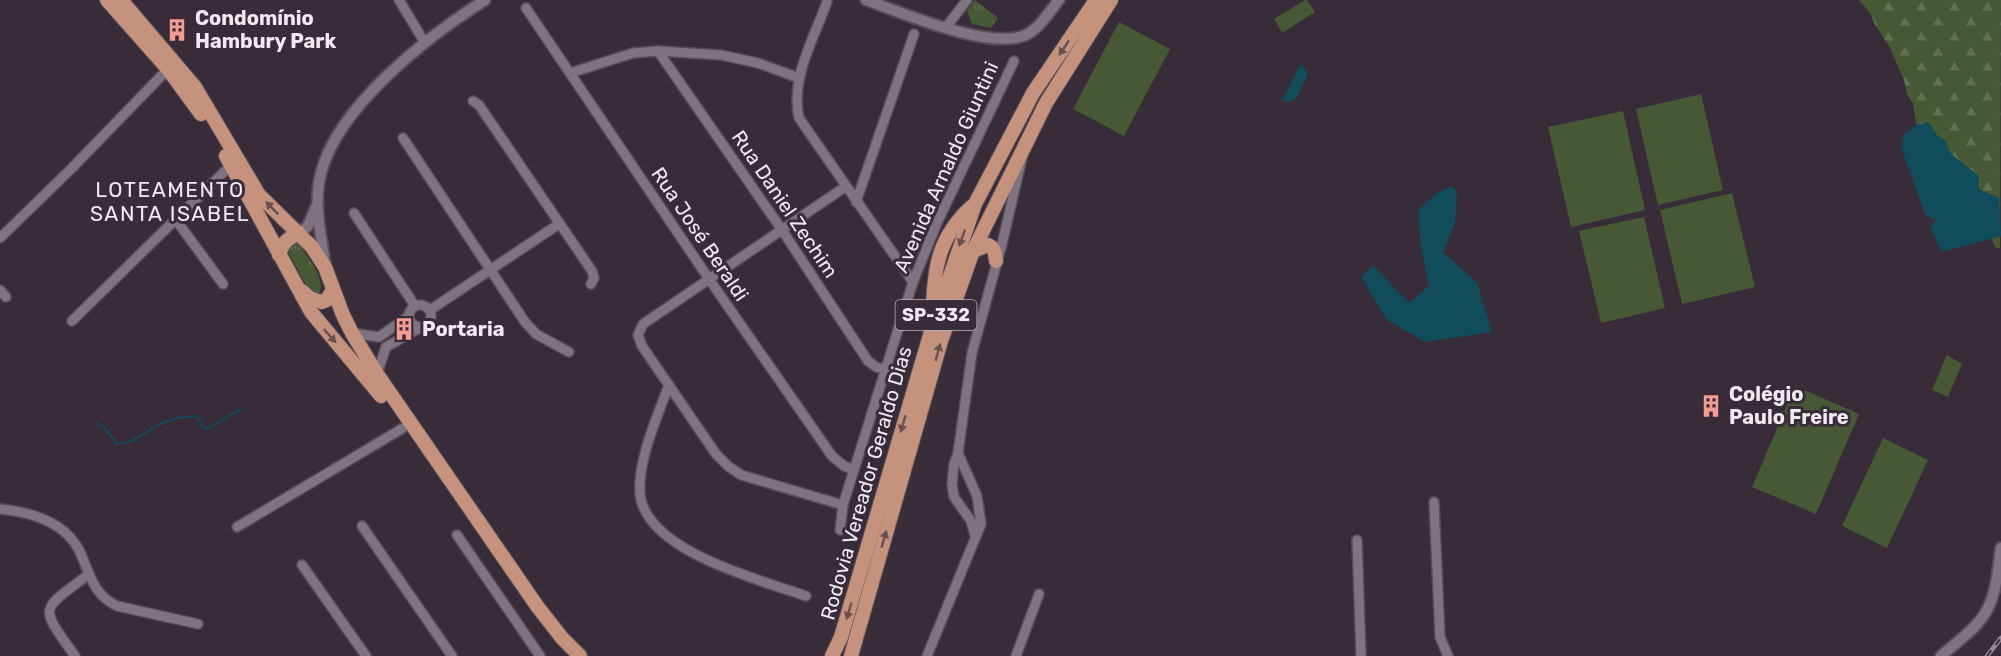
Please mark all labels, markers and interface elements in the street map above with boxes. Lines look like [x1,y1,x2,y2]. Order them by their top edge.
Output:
place label: Condomínio Hambury Park [195,6,336,53]
building icon: Condomínio Hambury Park [164,17,190,43]
one-way arrow [1058,40,1070,56]
street label: Avenida Arnaldo Giuntini [889,58,1003,276]
street label: Rua Daniel Zechim [727,126,843,282]
street label: Rua José Beraldi [646,163,754,305]
district label: LOTEAMENTO SANTA ISABEL [90,177,250,226]
one-way arrow [265,201,280,215]
one-way arrow [957,230,967,248]
road number: SP-332 [896,300,976,330]
building icon: Portaria [391,316,417,342]
place label: Portaria [422,317,504,341]
one-way arrow [323,328,336,343]
street label: Rodovia Vereador Geraldo Dias [815,343,917,623]
one-way arrow [934,343,943,361]
place label: Colégio Paulo Freire [1729,382,1849,429]
building icon: Colégio Paulo Freire [1698,393,1724,419]
one-way arrow [898,415,908,433]
one-way arrow [880,530,889,548]
one-way arrow [844,602,853,620]

